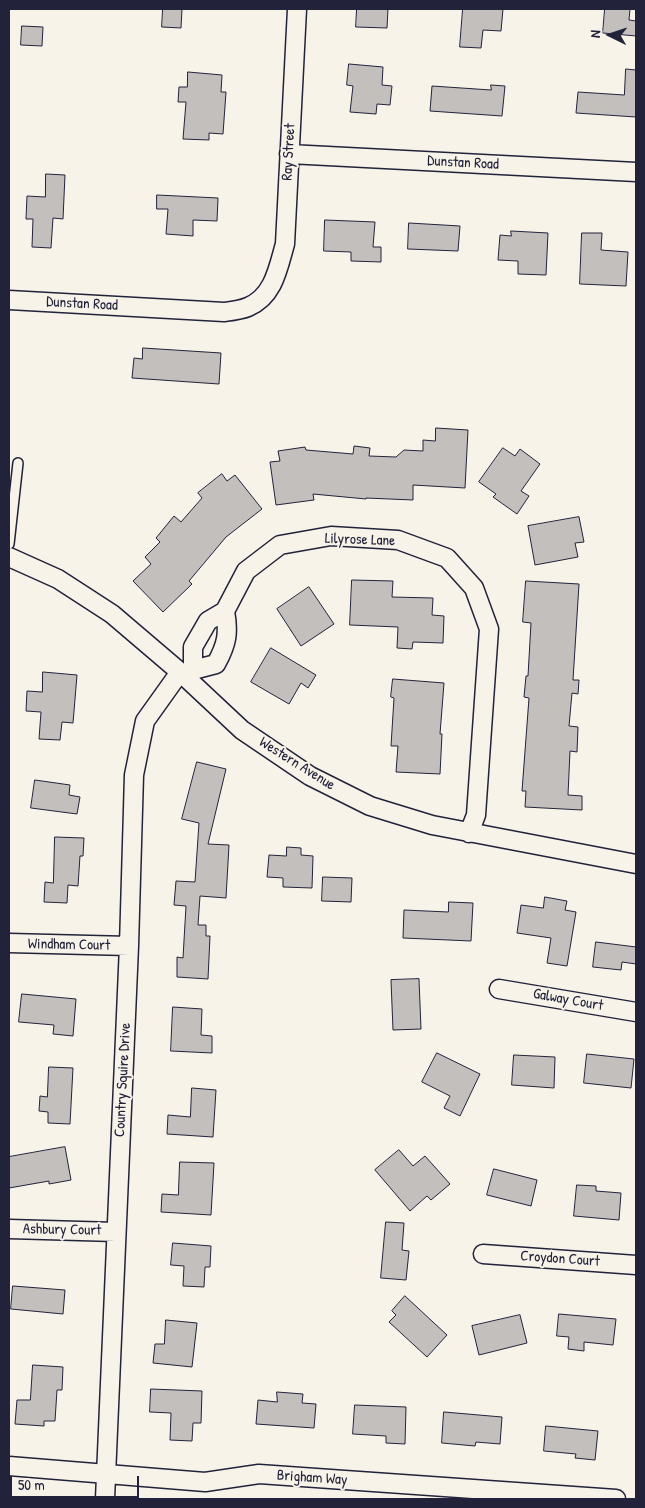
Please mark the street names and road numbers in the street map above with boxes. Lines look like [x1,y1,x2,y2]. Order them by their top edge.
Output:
street label: Ray Street [279,123,299,181]
street label: Dunstan Road [427,152,499,174]
street label: Dunstan Road [46,293,118,315]
street label: Lilyrose Lane [324,530,396,550]
street label: Western Avenue [256,734,338,794]
street label: Windham Court [28,935,110,955]
street label: Galway Court [532,985,604,1015]
street label: Country Squire Drive [111,1022,135,1138]
street label: Ashbury Court [23,1220,101,1240]
street label: Croydon Court [520,1247,600,1271]
street label: Brigham Way [276,1467,348,1489]

